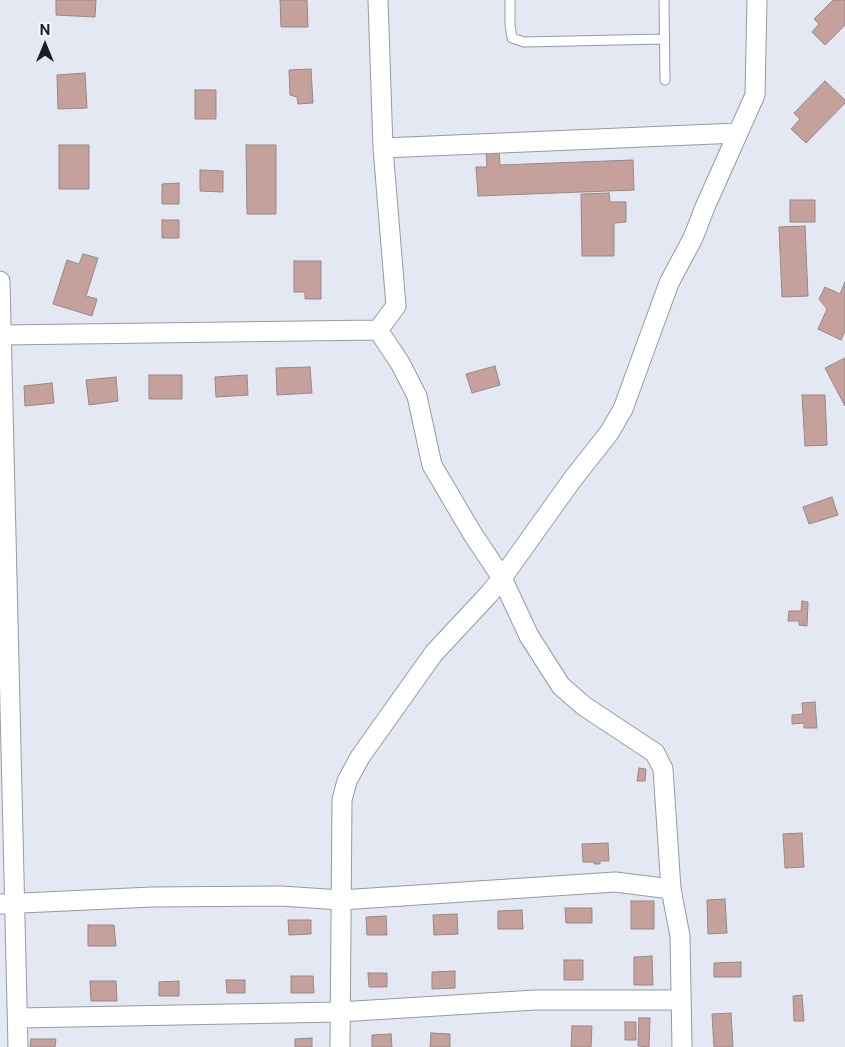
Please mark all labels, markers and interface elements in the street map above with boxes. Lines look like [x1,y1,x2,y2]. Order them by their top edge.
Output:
north arrow [20,20,70,70]
text: N [40,22,50,38]

